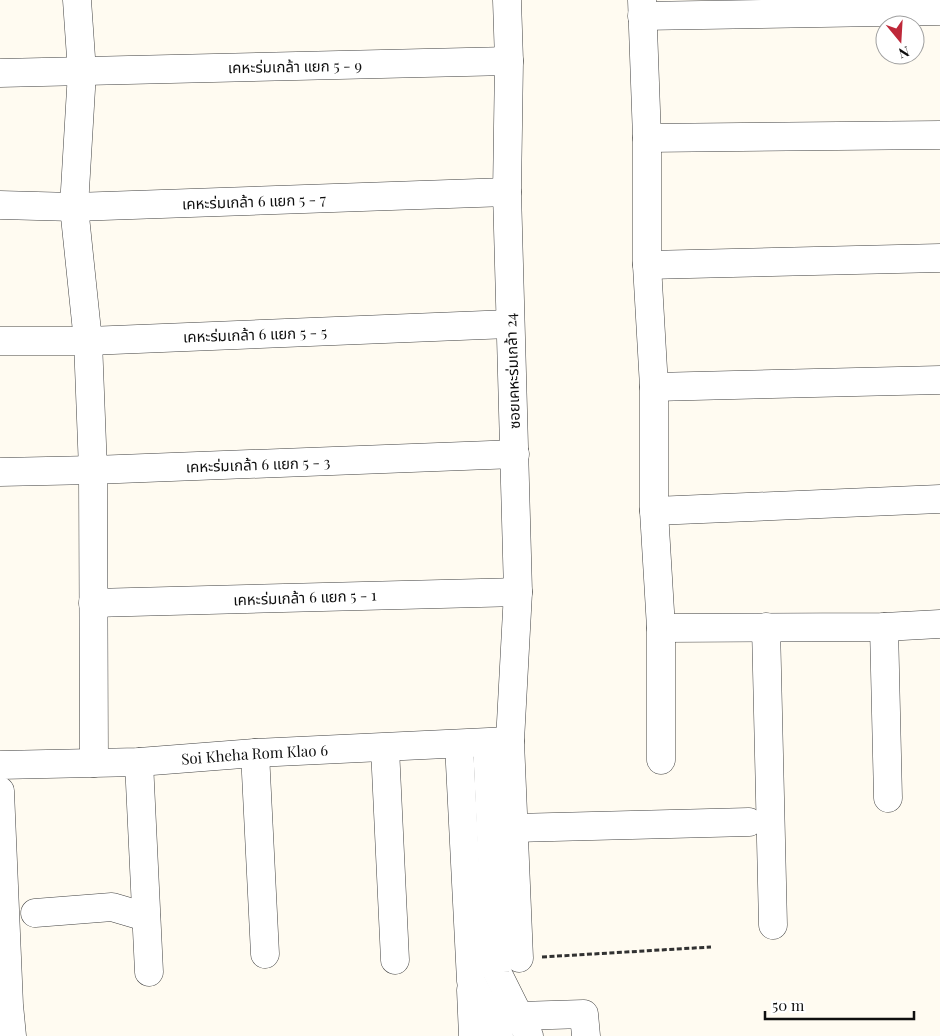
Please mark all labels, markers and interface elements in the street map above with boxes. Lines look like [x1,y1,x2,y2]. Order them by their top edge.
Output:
north arrow [875,15,925,65]
text: N [896,42,912,63]
street label: เคหะร่มเกล้า แยก 5 - 9 [228,55,362,77]
street label: เคหะร่มเกล้า 6 แยก 5 - 7 [182,188,326,214]
street label: ซอยเคหะร่มเกล้า 24 [500,313,524,429]
street label: เคหะร่มเกล้า 6 แยก 5 - 5 [183,321,327,347]
street label: เคหะร่มเกล้า 6 แยก 5 - 3 [185,451,331,477]
street label: เคหะร่มเกล้า 6 แยก 5 - 1 [233,584,377,609]
street label: Soi Kheha Rom Klao 6 [181,740,329,769]
scale bar [765,988,914,1020]
text: 50 m [772,995,805,1015]

